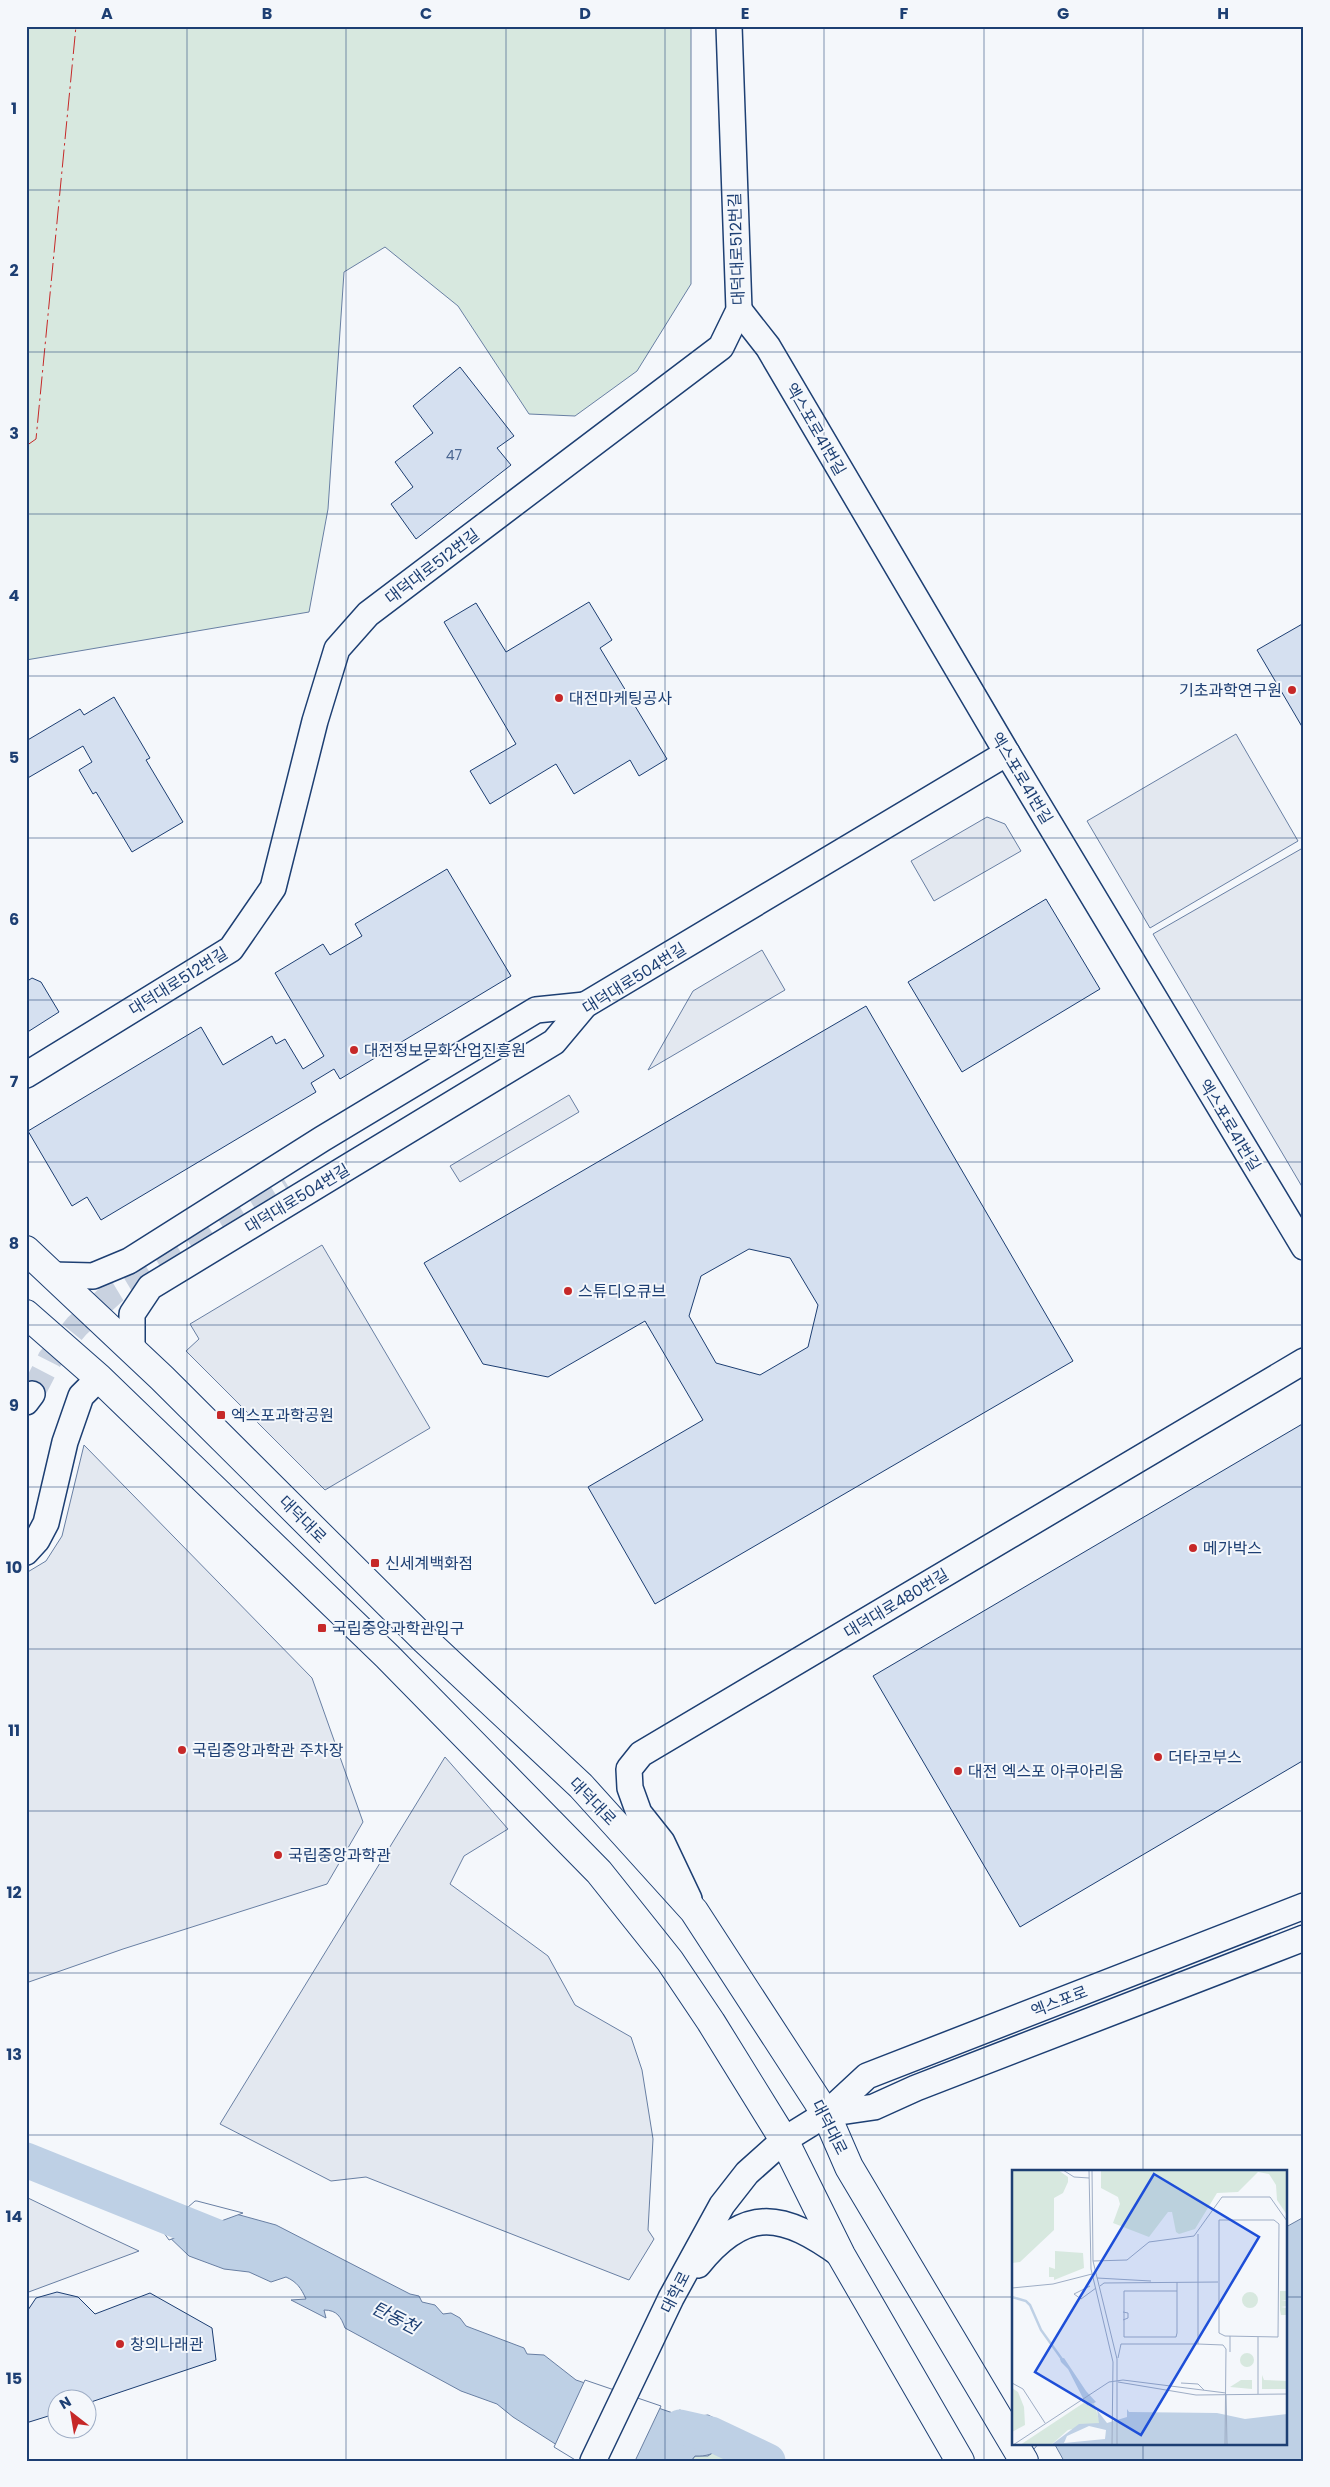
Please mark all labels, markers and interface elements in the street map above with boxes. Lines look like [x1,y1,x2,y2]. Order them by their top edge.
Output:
text: A [101,2,113,25]
text: B [262,2,272,25]
text: C [420,2,432,25]
text: D [579,2,591,25]
text: E [741,2,749,25]
text: F [900,2,909,25]
text: G [1057,2,1069,25]
text: H [1217,2,1229,25]
text: 1 [11,97,17,120]
street label: 대덕대로512번길 [723,192,750,306]
text: 2 [9,259,19,282]
street label: 엑스포로41번길 [780,379,851,480]
text: 3 [9,422,19,445]
house number: 47 [446,445,463,465]
street label: 대덕대로512번길 [380,523,484,609]
text: 4 [9,584,20,607]
place label: 기초과학연구원 [1179,679,1282,702]
marker: 기초과학연구원 [1286,684,1298,696]
place label: 대전마케팅공사 [569,687,672,710]
marker: 대전마케팅공사 [553,692,565,704]
street label: 엑스포로41번길 [985,728,1058,829]
text: 5 [9,746,19,769]
text: 6 [9,908,19,931]
street label: 대덕대로504번길 [578,937,691,1020]
street label: 대덕대로512번길 [124,942,232,1021]
place label: 대전정보문화산업진흥원 [364,1039,526,1062]
marker: 대전정보문화산업진흥원 [348,1044,360,1056]
text: 7 [10,1070,19,1093]
street label: 엑스포로41번길 [1193,1075,1266,1176]
street label: 대덕대로504번길 [241,1158,354,1239]
text: 8 [9,1232,19,1255]
place label: 스튜디오큐브 [578,1280,666,1303]
marker: 스튜디오큐브 [562,1285,574,1297]
text: 9 [9,1394,19,1417]
place label: 엑스포과학공원 [231,1404,334,1427]
marker: 엑스포과학공원 [215,1409,227,1421]
street label: 대덕대로 [274,1490,332,1548]
place label: 메가박스 [1203,1537,1262,1560]
marker: 메가박스 [1187,1542,1199,1554]
place label: 신세계백화점 [385,1552,473,1575]
text: 10 [6,1556,22,1579]
marker: 신세계백화점 [369,1557,381,1569]
street label: 대덕대로480번길 [840,1563,953,1644]
place label: 국립중앙과학관입구 [332,1617,464,1640]
marker: 국립중앙과학관입구 [316,1622,328,1634]
text: 11 [8,1719,20,1742]
place label: 국립중앙과학관 주차장 [192,1739,344,1762]
marker: 국립중앙과학관 주차장 [176,1744,188,1756]
place label: 더타코부스 [1168,1746,1242,1769]
marker: 더타코부스 [1152,1751,1164,1763]
place label: 대전 엑스포 아쿠아리움 [968,1760,1124,1783]
marker: 대전 엑스포 아쿠아리움 [952,1765,964,1777]
street label: 대덕대로 [564,1772,622,1831]
place label: 국립중앙과학관 [288,1844,391,1867]
marker: 국립중앙과학관 [272,1849,284,1861]
text: 12 [6,1881,22,1904]
street label: 엑스포로 [1028,1980,1091,2023]
text: 13 [6,2043,22,2066]
street label: 대덕대로 [806,2096,853,2159]
inset map [1012,2170,1288,2444]
text: 14 [6,2205,23,2228]
street label: 대학로 [655,2267,696,2317]
water label: 탄동천 [367,2295,425,2341]
place label: 창의나래관 [130,2333,204,2356]
marker: 창의나래관 [114,2338,126,2350]
text: 15 [6,2367,22,2390]
north arrow [48,2390,98,2440]
text: N [56,2392,75,2414]

